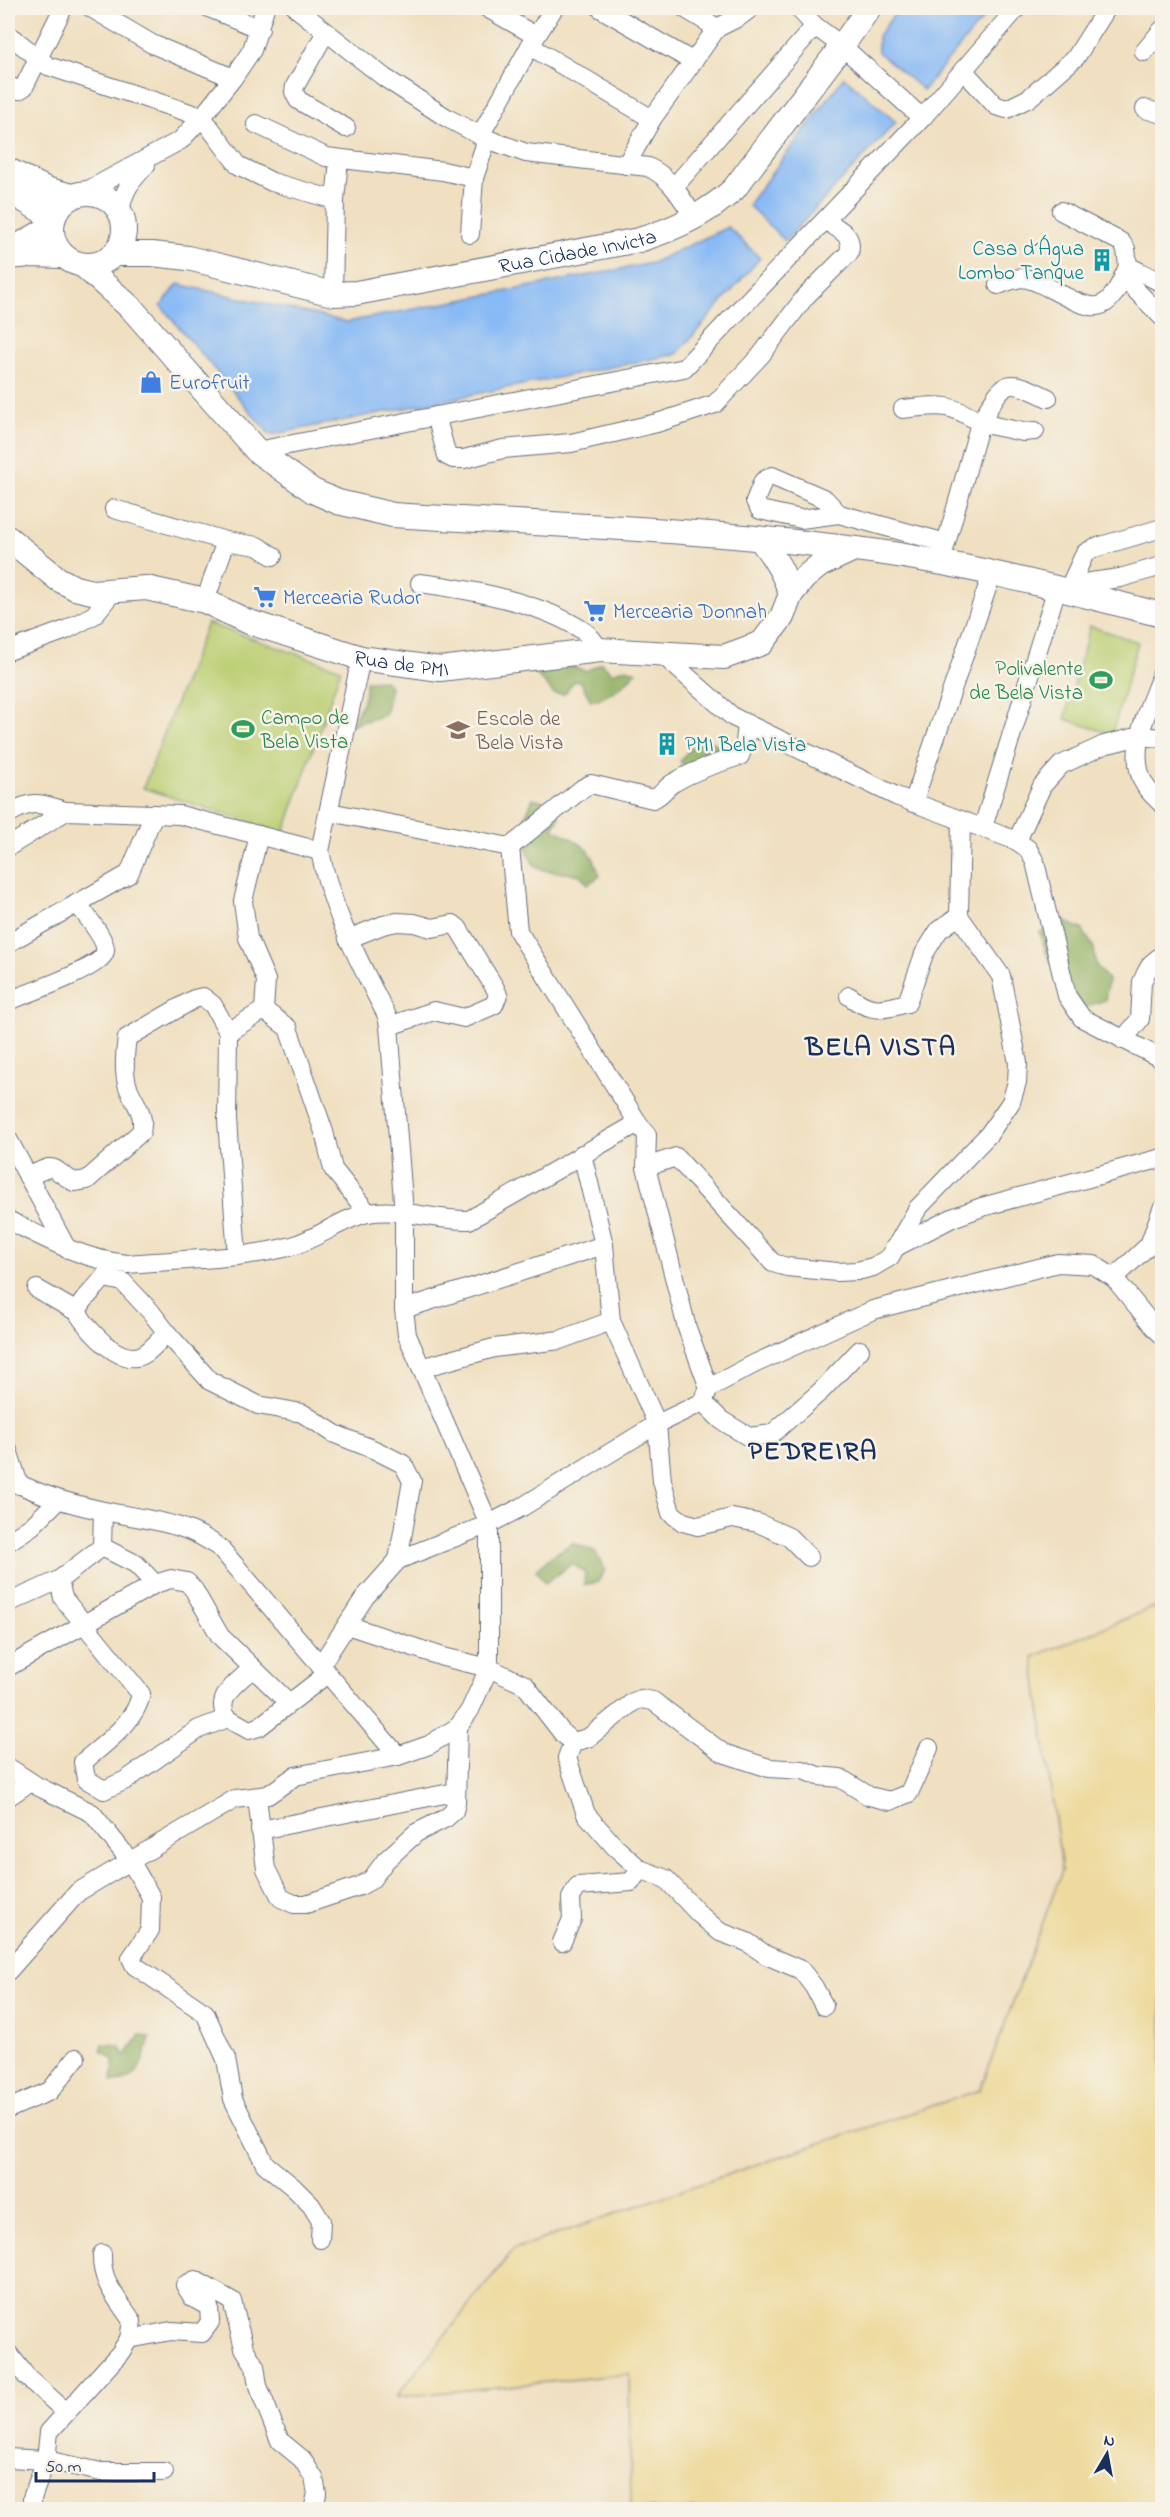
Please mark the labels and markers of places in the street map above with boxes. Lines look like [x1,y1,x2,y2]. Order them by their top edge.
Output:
place label: Casa d´Água Lombo Tanque [958,234,1085,289]
building icon: Casa d´Água Lombo Tanque [1089,247,1115,273]
shop icon: Eurofruit [138,369,164,395]
place label: Eurofruit [169,369,250,399]
supermarket icon: Mercearia Rudor [252,584,278,610]
place label: Mercearia Rudor [283,584,422,614]
supermarket icon: Mercearia Donnah [582,598,608,624]
place label: Mercearia Donnah [613,598,767,628]
place label: Polivalente de Bela Vista [969,655,1084,709]
sports icon: Polivalente de Bela Vista [1088,667,1114,693]
place label: Campo de Bela Vista [260,704,350,758]
place label: Escola de Bela Vista [475,705,563,759]
sports icon: Campo de Bela Vista [230,716,256,742]
school or university icon: Escola de Bela Vista [445,717,471,743]
building icon: PMI Bela Vista [654,731,680,757]
place label: PMI Bela Vista [685,731,806,761]

